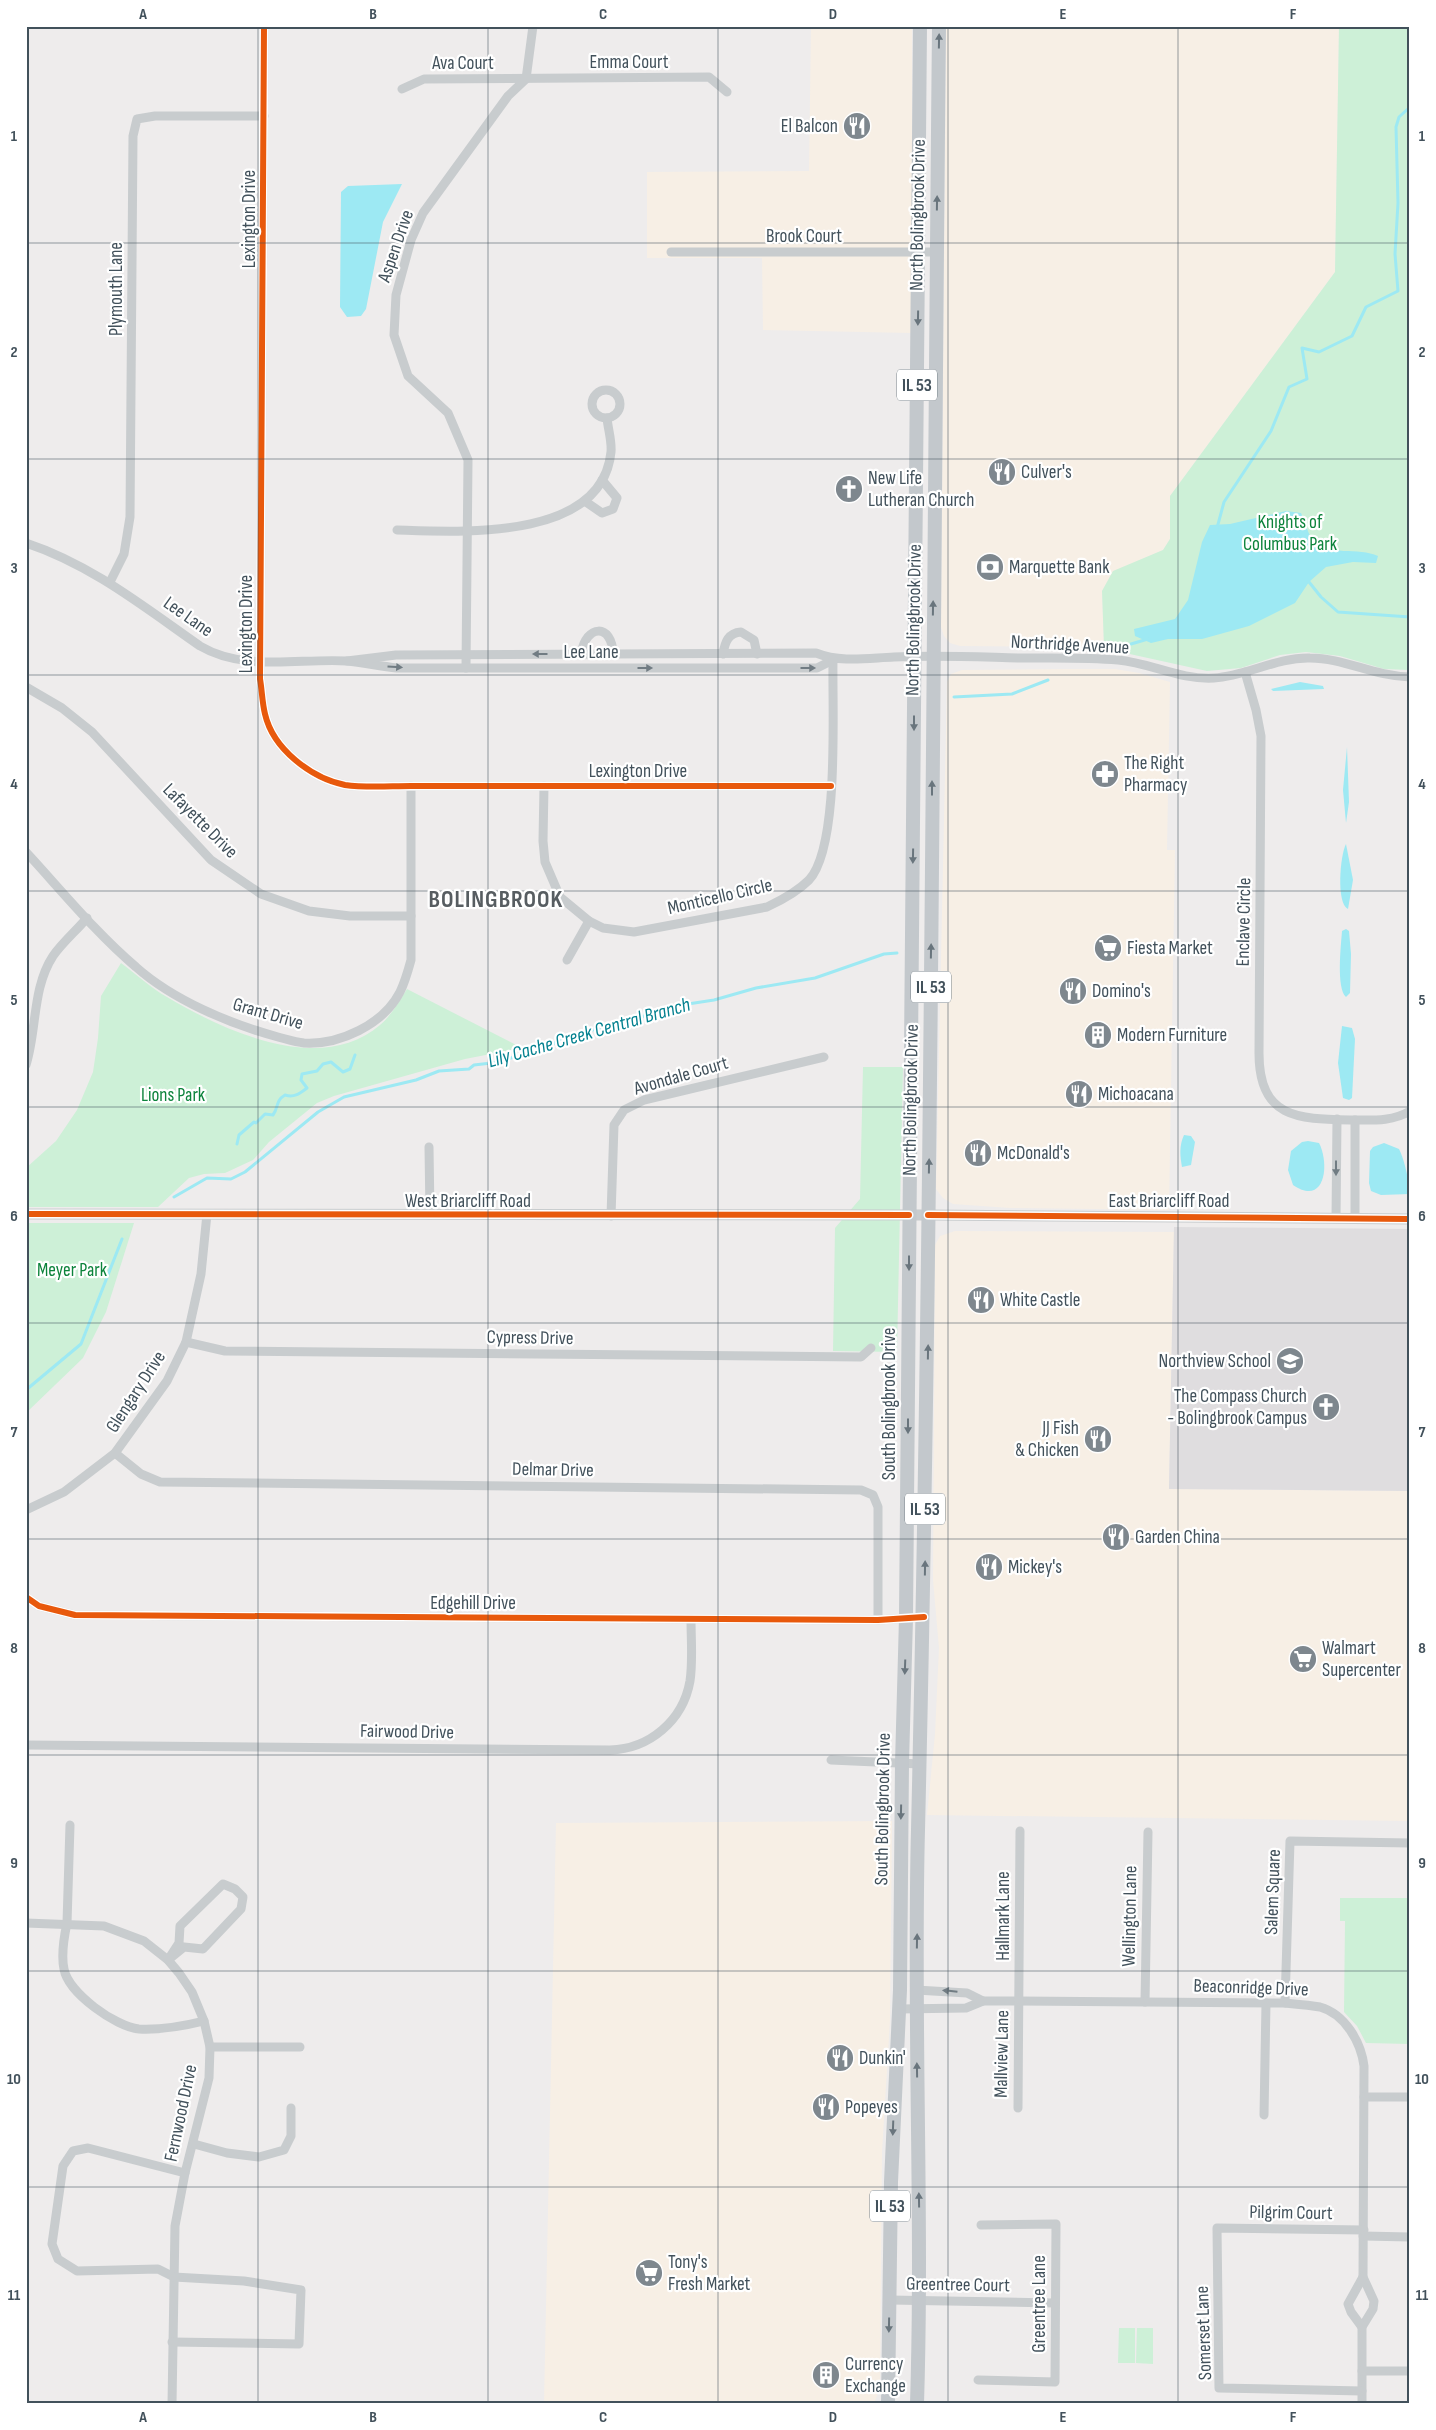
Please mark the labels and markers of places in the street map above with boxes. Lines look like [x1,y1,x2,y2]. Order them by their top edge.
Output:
restaurant icon: El Balcon [842,111,872,141]
place label: El Balcon [781,115,838,138]
restaurant icon: Culver's [987,457,1017,487]
place label: Culver's [1021,461,1072,484]
place label: New Life Lutheran Church [868,467,974,512]
church icon: New Life Lutheran Church [834,474,864,504]
bank icon: Marquette Bank [975,552,1005,582]
place label: Marquette Bank [1009,556,1110,579]
place label: The Right Pharmacy [1124,752,1188,797]
pharmacy icon: The Right Pharmacy [1090,759,1120,789]
supermarket icon: Fiesta Market [1093,933,1123,963]
place label: Fiesta Market [1127,937,1213,960]
restaurant icon: Domino's [1058,976,1088,1006]
place label: Domino's [1092,980,1151,1003]
building icon: Modern Furniture [1083,1020,1113,1050]
place label: Modern Furniture [1117,1024,1227,1047]
restaurant icon: Michoacana [1064,1079,1094,1109]
place label: Michoacana [1098,1083,1174,1106]
restaurant icon: McDonald's [963,1138,993,1168]
place label: McDonald's [997,1142,1070,1165]
restaurant icon: White Castle [966,1285,996,1315]
place label: White Castle [1000,1289,1080,1312]
school or university icon: Northview School [1275,1346,1305,1376]
place label: Northview School [1159,1350,1271,1373]
place label: The Compass Church - Bolingbrook Campus [1167,1385,1307,1430]
church icon: The Compass Church - Bolingbrook Campus [1311,1392,1341,1422]
place label: JJ Fish & Chicken [1015,1417,1079,1462]
restaurant icon: JJ Fish & Chicken [1083,1424,1113,1454]
restaurant icon: Garden China [1101,1522,1131,1552]
place label: Garden China [1135,1526,1220,1549]
restaurant icon: Mickey's [974,1552,1004,1582]
place label: Mickey's [1008,1556,1062,1579]
place label: Walmart Supercenter [1322,1637,1401,1682]
supermarket icon: Walmart Supercenter [1288,1644,1318,1674]
restaurant icon: Dunkin' [825,2043,855,2073]
place label: Dunkin' [859,2047,906,2070]
restaurant icon: Popeyes [811,2092,841,2122]
place label: Popeyes [845,2096,898,2119]
place label: Tony's Fresh Market [668,2251,751,2296]
supermarket icon: Tony's Fresh Market [634,2258,664,2288]
place label: Currency Exchange [845,2353,906,2398]
building icon: Currency Exchange [811,2360,841,2390]

